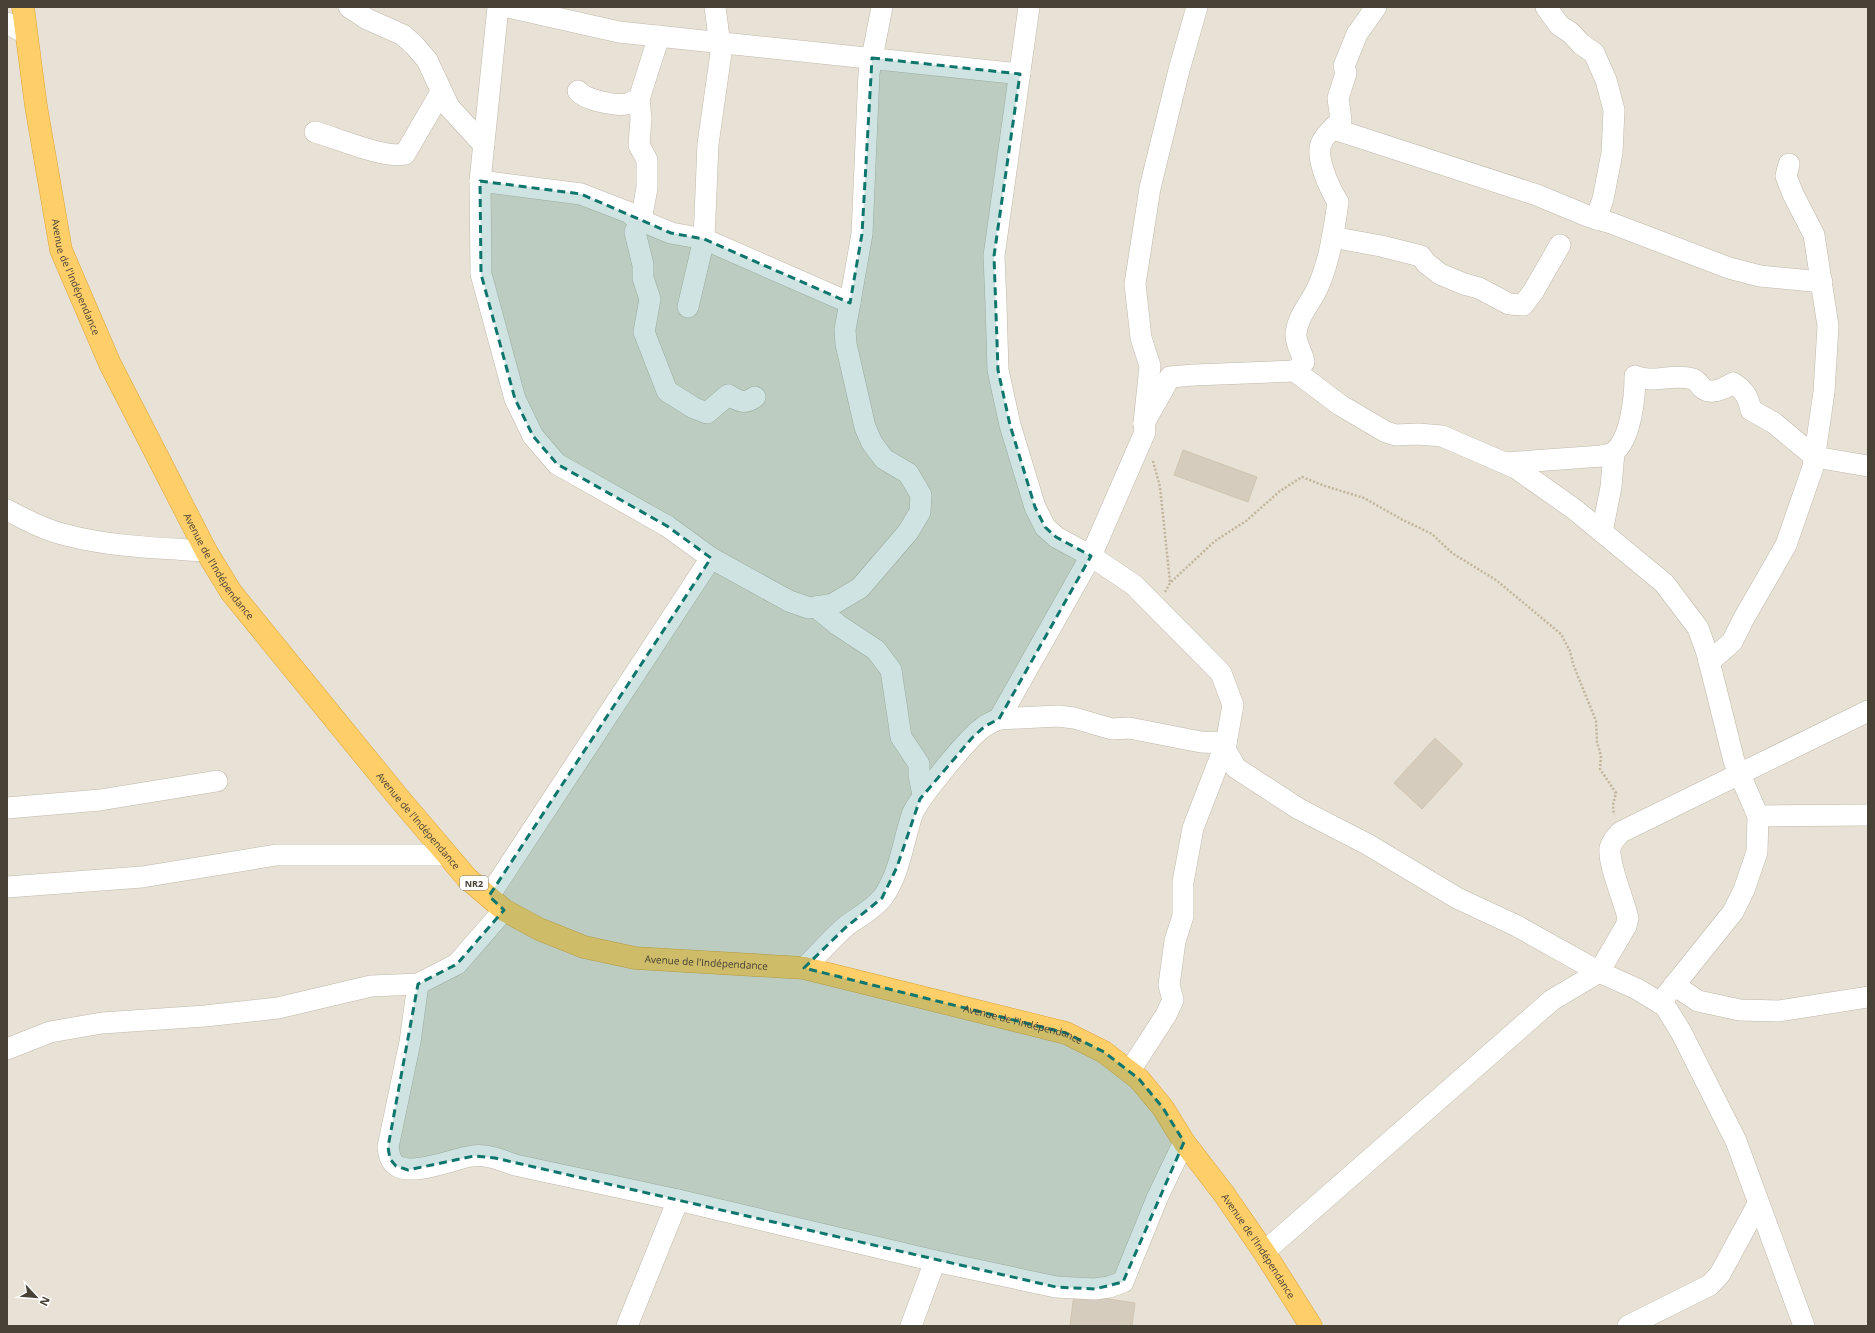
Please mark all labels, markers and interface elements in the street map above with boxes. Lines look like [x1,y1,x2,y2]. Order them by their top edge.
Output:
street label: Avenue de l'Indépendance [49,218,104,337]
street label: Avenue de l'Indépendance [181,510,258,623]
street label: Avenue de l'Indépendance [373,769,464,873]
road number: NR2 [460,876,488,890]
street label: Avenue de l'Indépendance [644,952,769,973]
street label: Avenue de l'Indépendance [962,1001,1086,1047]
street label: Avenue de l'Indépendance [1219,1191,1299,1301]
north arrow [16,1277,56,1317]
text: N [37,1294,54,1309]

